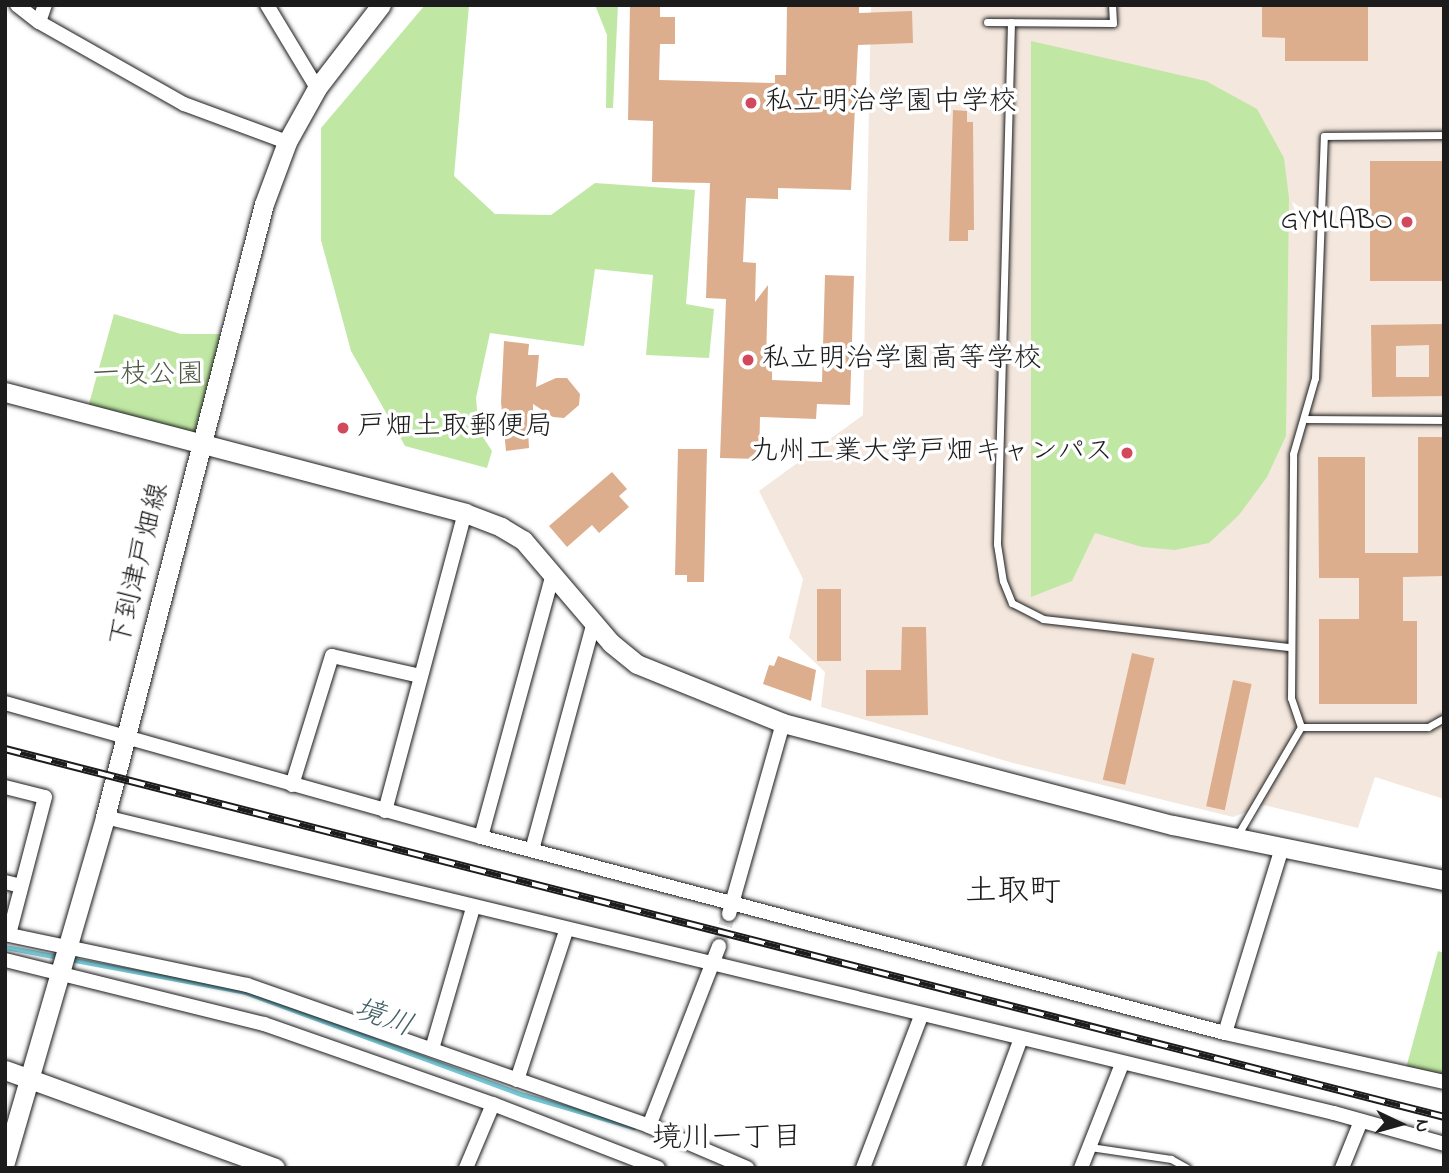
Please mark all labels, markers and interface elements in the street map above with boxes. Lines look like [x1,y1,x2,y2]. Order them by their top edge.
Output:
place label: 私立明治学園中学校 [765,86,1017,120]
marker: 私立明治学園中学校 [743,95,759,111]
place label: GYMLABO [1281,205,1393,239]
marker: GYMLABO [1399,214,1415,230]
place label: 私立明治学園高等学校 [762,343,1042,377]
marker: 私立明治学園高等学校 [740,352,756,368]
park label: 一枝公園 [92,359,204,393]
place label: 戸畑土取郵便局 [357,411,553,445]
marker: 戸畑土取郵便局 [335,420,351,436]
place label: 九州工業大学戸畑キャンパス [749,436,1113,470]
marker: 九州工業大学戸畑キャンパス [1119,445,1135,461]
street label: 下到津戸畑線 [104,479,178,651]
district label: 土取町 [965,874,1061,912]
water label: 境川 [349,992,417,1046]
north arrow [1365,1089,1435,1159]
text: N [1407,1118,1435,1133]
district label: 境川一丁目 [652,1121,802,1157]

